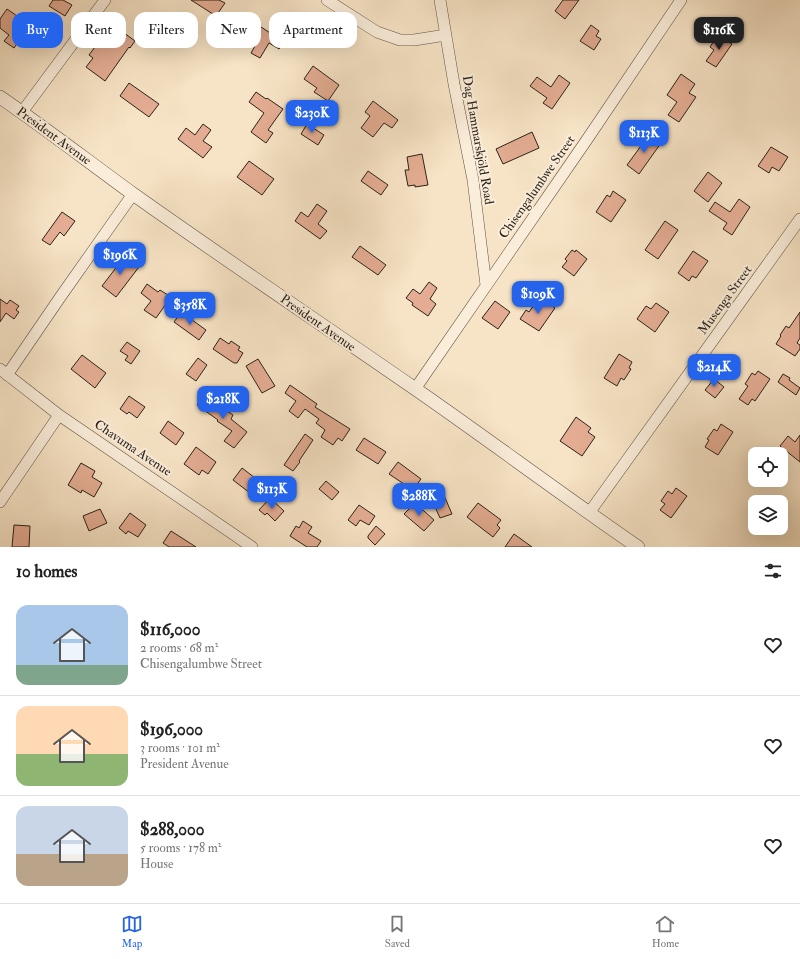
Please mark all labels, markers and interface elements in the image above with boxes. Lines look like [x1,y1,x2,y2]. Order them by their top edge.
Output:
chip: Buy [12,12,63,48]
chip: Rent [71,12,126,48]
chip: Filters [134,12,198,48]
chip: New [206,12,261,48]
chip: Apartment [269,12,357,48]
pin: $116K [691,17,747,51]
text: $116K [703,22,735,38]
street label: Dag Hammarskjöld Road [459,74,497,206]
pin: $230K [284,100,340,134]
street label: President Avenue [13,103,95,169]
text: $230K [295,105,329,121]
pin: $113K [616,120,672,154]
text: $113K [629,125,659,141]
street label: Chisengalumbwe Street [495,132,579,242]
pin: $196K [92,242,148,276]
text: $196K [103,247,137,263]
street label: Musenga Street [695,262,755,338]
pin: $109K [510,281,566,315]
text: $109K [521,286,555,302]
street label: President Avenue [277,291,359,355]
pin: $358K [162,292,218,326]
text: $358K [173,297,207,313]
pin: $214K [686,354,742,388]
text: $214K [697,359,731,375]
pin: $218K [195,386,251,420]
text: $218K [206,391,240,407]
street label: Chavuma Avenue [91,416,175,480]
map controls [748,447,788,535]
button: locate [748,447,788,487]
pin: $113K [244,476,300,510]
text: $113K [257,481,287,497]
pin: $288K [391,483,447,517]
text: $288K [401,488,437,504]
button: layers [748,495,788,535]
icon: filters [762,560,784,582]
text: 10 homes [16,561,77,582]
text: $116,000 [140,619,200,640]
icon: home [48,621,96,669]
icon: heart [762,634,784,656]
text: 2 rooms · 68 m² [140,640,218,656]
text: Chisengalumbwe Street [140,656,262,672]
text: $196,000 [140,719,203,740]
icon: home [48,722,96,770]
icon: heart [762,735,784,757]
text: 3 rooms · 101 m² [140,740,220,756]
text: President Avenue [140,756,229,772]
text: $288,000 [140,819,204,840]
icon: home [48,822,96,870]
icon: heart [762,835,784,857]
text: 5 rooms · 178 m² [140,840,222,856]
text: House [140,856,173,872]
tab: Map [121,913,143,950]
tab: Saved [385,913,410,950]
tab: Home [652,913,679,950]

